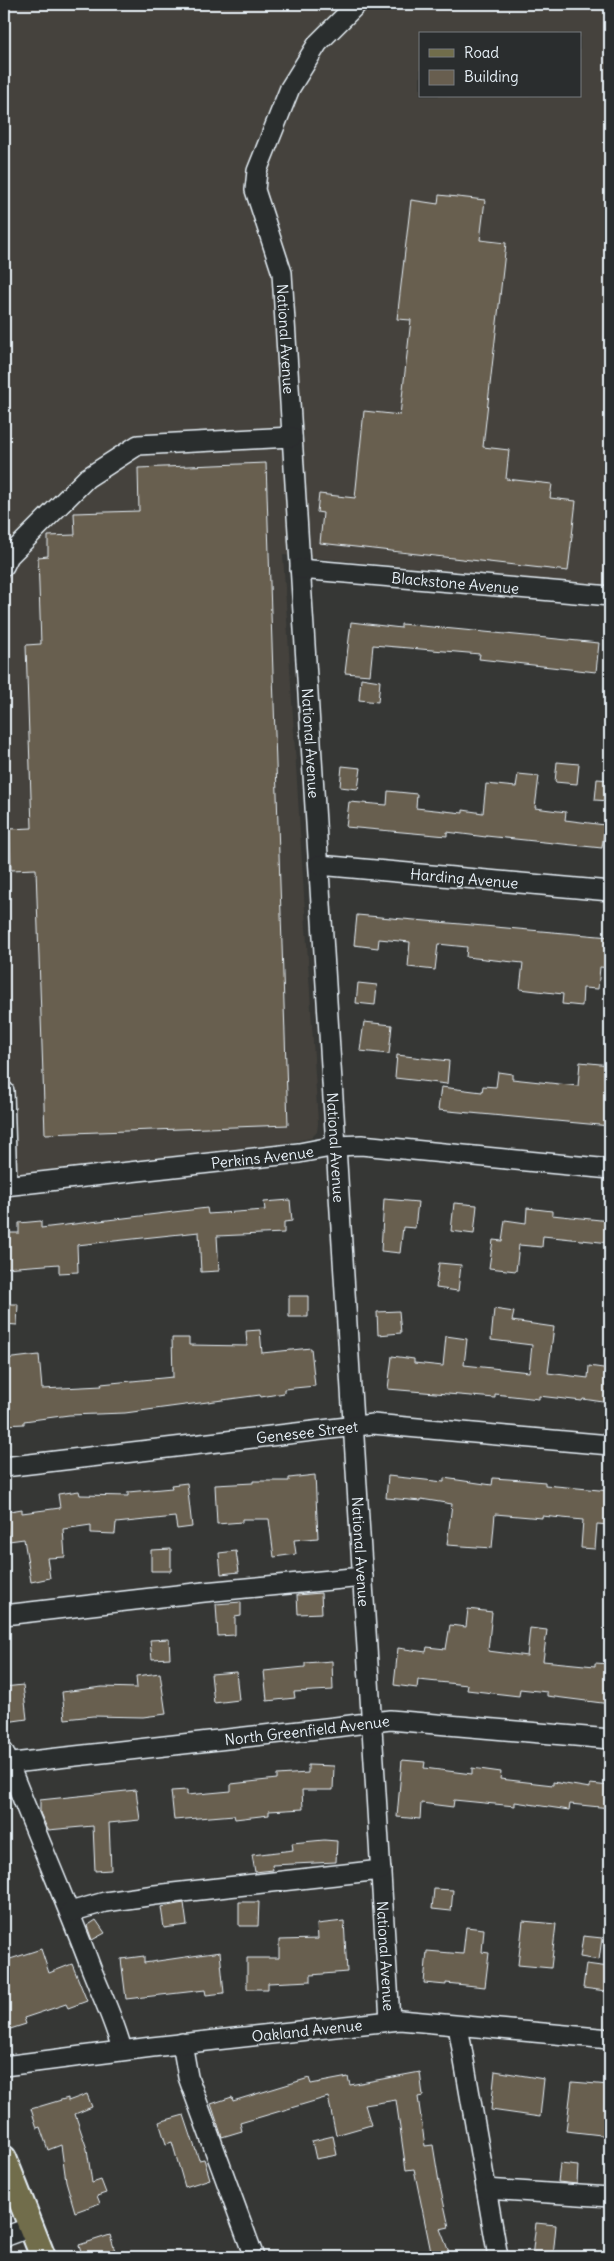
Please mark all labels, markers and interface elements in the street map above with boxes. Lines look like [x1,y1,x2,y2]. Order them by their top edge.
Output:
legend [419,32,582,98]
text: Road [464,43,499,62]
text: Building [464,67,519,86]
street label: National Avenue [273,283,299,395]
street label: Blackstone Avenue [391,568,520,598]
street label: National Avenue [298,688,324,799]
street label: Harding Avenue [410,864,519,892]
street label: National Avenue [323,1092,349,1203]
street label: Perkins Avenue [210,1141,315,1172]
street label: Genesee Street [255,1416,359,1447]
street label: National Avenue [348,1496,374,1607]
street label: North Greenfield Avenue [224,1711,391,1749]
street label: National Avenue [373,1900,399,2012]
street label: Oakland Avenue [251,2015,363,2046]

